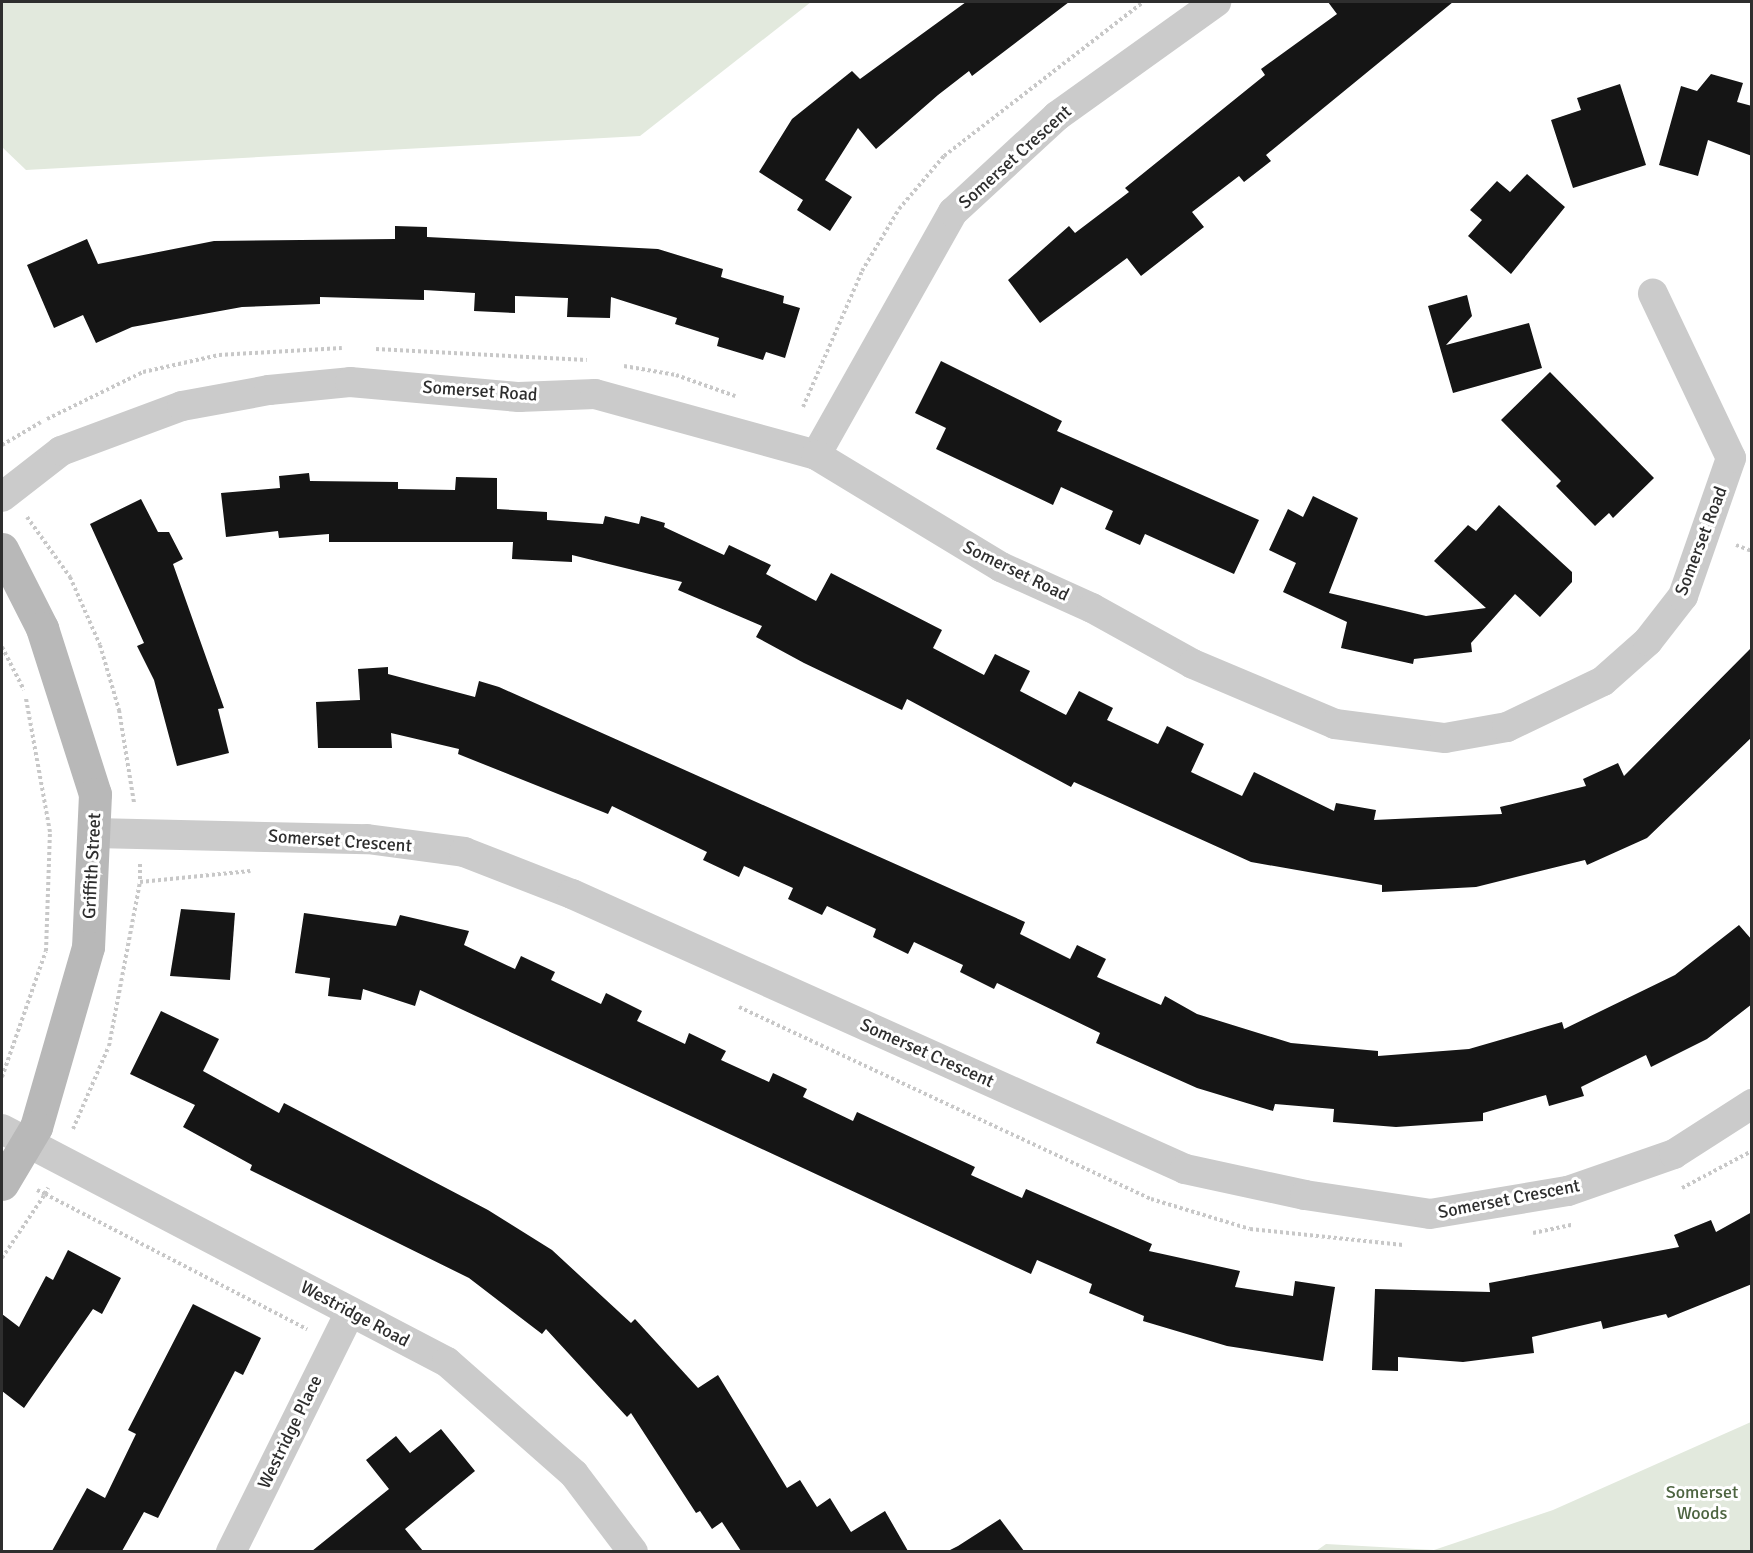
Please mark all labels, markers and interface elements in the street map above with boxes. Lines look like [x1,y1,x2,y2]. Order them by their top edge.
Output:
street label: Somerset Crescent [954,101,1076,213]
street label: Somerset Road [422,376,538,406]
street label: Somerset Road [1670,483,1732,599]
street label: Somerset Road [960,536,1072,606]
street label: Griffith Street [78,812,106,920]
street label: Somerset Crescent [267,825,413,857]
street label: Somerset Crescent [857,1014,997,1092]
street label: Somerset Crescent [1436,1175,1582,1223]
street label: Westridge Road [297,1276,413,1352]
street label: Westridge Place [253,1372,327,1492]
park label: Somerset Woods [1666,1482,1738,1524]

